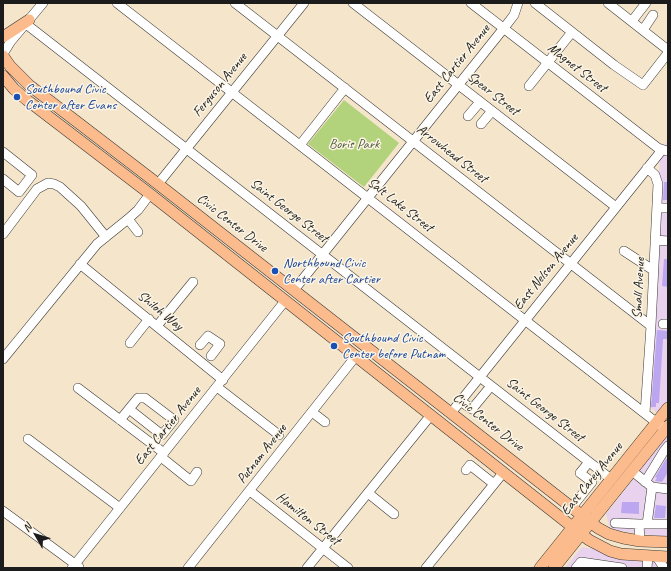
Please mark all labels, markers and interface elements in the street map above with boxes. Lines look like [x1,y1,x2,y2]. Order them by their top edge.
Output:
street label: East Cartier Avenue [420,21,494,107]
street label: Magnet Street [544,40,610,96]
street label: Ferguson Avenue [189,50,251,120]
street label: Spear Street [464,69,522,119]
place label: Southbound Civic Center after Evans [25,81,116,114]
marker: Southbound Civic Center after Evans [12,92,22,102]
street label: Arrowhead Street [413,121,491,187]
park label: Boris Park [329,136,379,152]
street label: Salt Lake Street [364,174,436,236]
street label: Saint George Street [247,175,331,247]
street label: Civic Center Drive [193,190,271,256]
street label: East Nelson Avenue [510,230,582,314]
place label: Northbound Civic Center after Cartier [283,255,380,288]
street label: Small Avenue [629,257,649,319]
marker: Northbound Civic Center after Cartier [270,266,280,276]
street label: Shiloh Way [134,287,186,335]
place label: Southbound Civic Center before Putnam [342,330,445,362]
marker: Southbound Civic Center before Putnam [329,341,339,351]
street label: Saint George Street [503,374,587,446]
street label: East Cartier Avenue [131,383,205,469]
street label: Civic Center Drive [449,389,527,455]
street label: Putnam Avenue [233,421,291,487]
street label: East Carey Avenue [557,439,627,519]
street label: Hamilton Street [273,489,343,549]
north arrow [16,515,56,555]
text: N [19,520,34,535]

